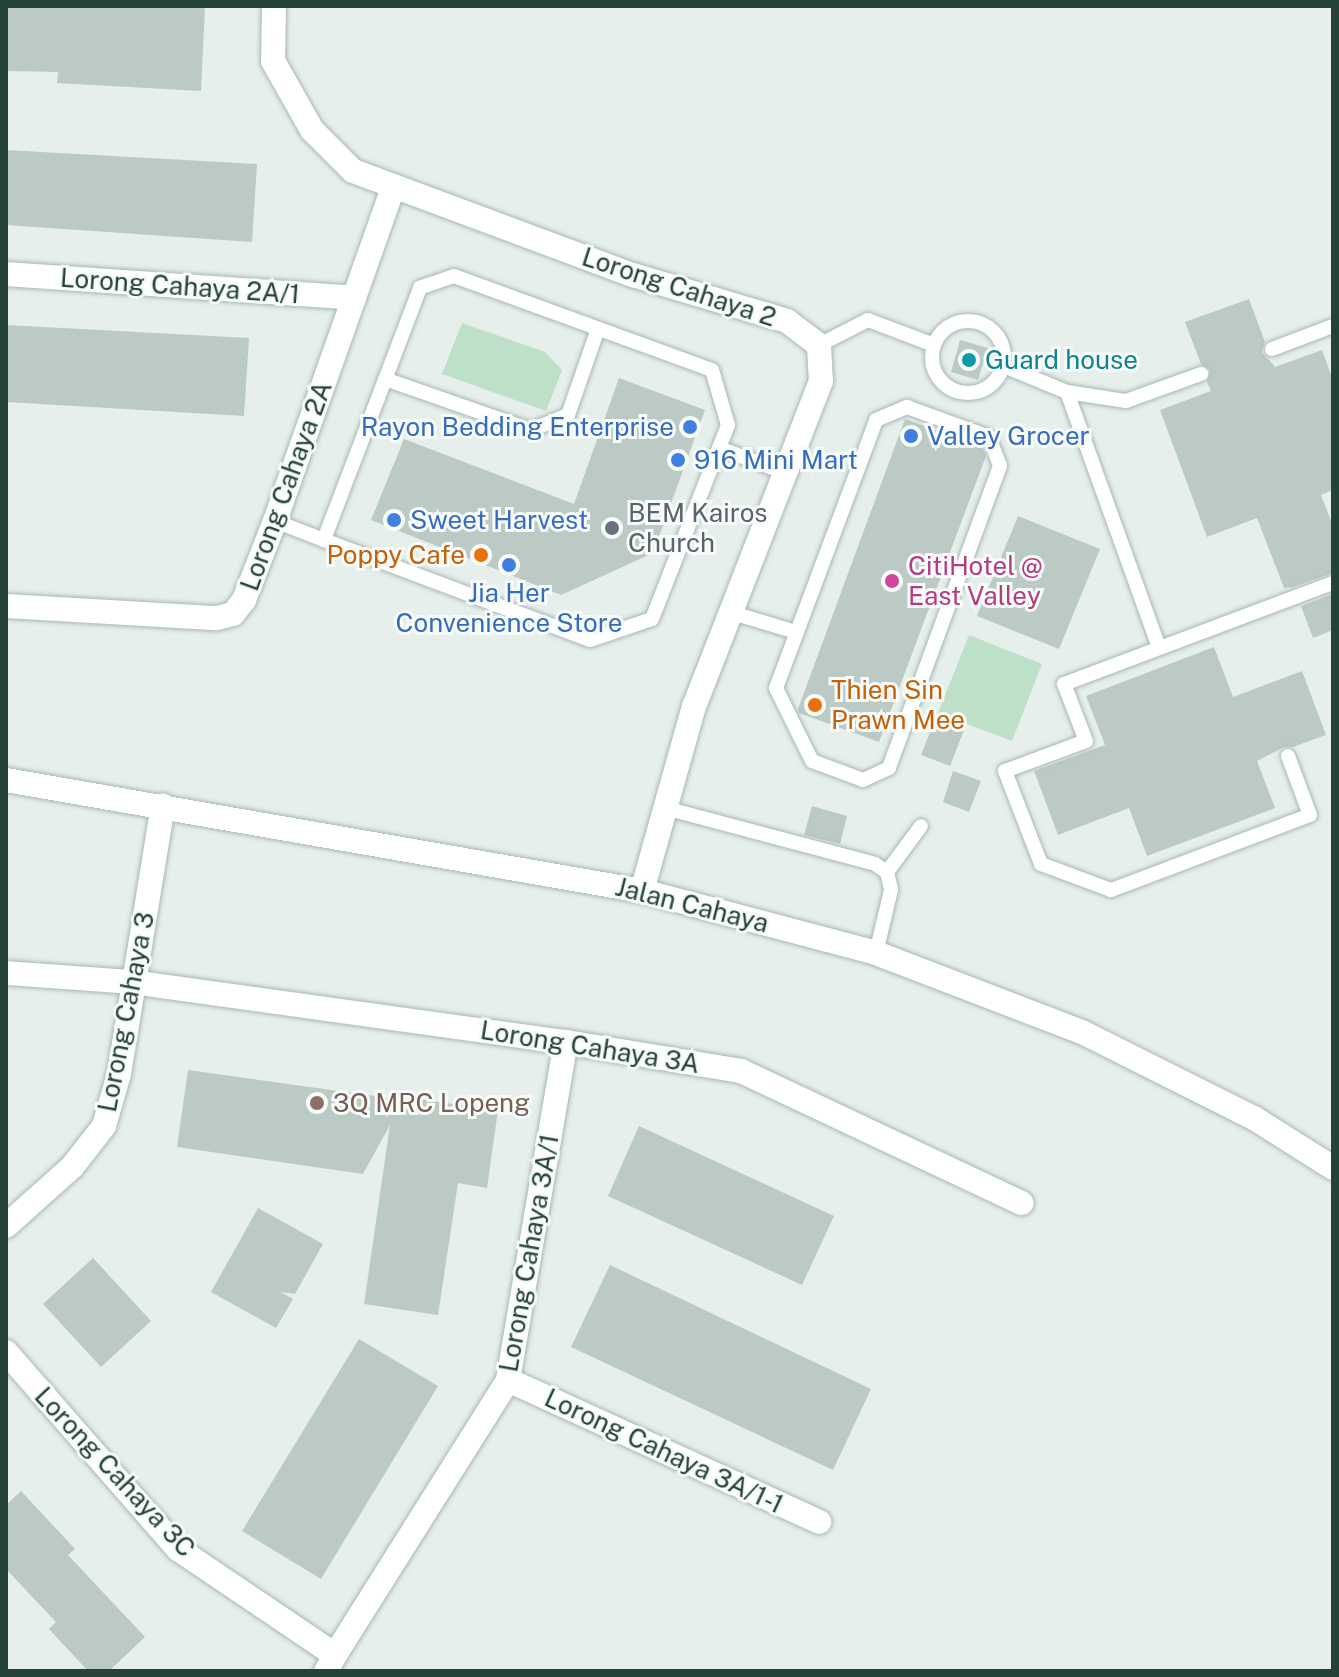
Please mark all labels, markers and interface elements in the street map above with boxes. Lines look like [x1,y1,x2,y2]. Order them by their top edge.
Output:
street label: Lorong Cahaya 2 [578,241,780,333]
street label: Lorong Cahaya 2A/1 [59,262,301,310]
place label: Guard house [985,344,1138,376]
marker: Guard house [960,351,978,369]
street label: Lorong Cahaya 2A [234,377,338,595]
place label: Rayon Bedding Enterprise [361,411,674,443]
marker: Rayon Bedding Enterprise [681,418,699,436]
place label: Valley Grocer [927,420,1090,452]
marker: Valley Grocer [902,427,920,445]
place label: 916 Mini Mart [694,444,858,476]
marker: 916 Mini Mart [669,451,687,469]
place label: BEM Kairos Church [628,497,767,558]
place label: Sweet Harvest [410,504,588,536]
marker: Sweet Harvest [385,511,403,529]
marker: BEM Kairos Church [603,519,621,537]
place label: Poppy Cafe [326,539,465,571]
marker: Poppy Cafe [472,546,490,564]
place label: CitiHotel @ East Valley [908,550,1043,612]
marker: Jia Her Convenience Store [500,556,518,574]
marker: CitiHotel @ East Valley [883,572,901,590]
place label: Jia Her Convenience Store [395,577,623,638]
place label: Thien Sin Prawn Mee [831,674,965,736]
marker: Thien Sin Prawn Mee [806,696,824,714]
street label: Jalan Cahaya [612,871,772,939]
street label: Lorong Cahaya 3 [91,909,161,1115]
street label: Lorong Cahaya 3A [478,1014,702,1080]
place label: 3Q MRC Lopeng [333,1087,530,1119]
marker: 3Q MRC Lopeng [308,1094,326,1112]
street label: Lorong Cahaya 3A/1 [493,1132,565,1374]
street label: Lorong Cahaya 3C [28,1381,202,1563]
street label: Lorong Cahaya 3A/1-1 [540,1382,788,1520]

